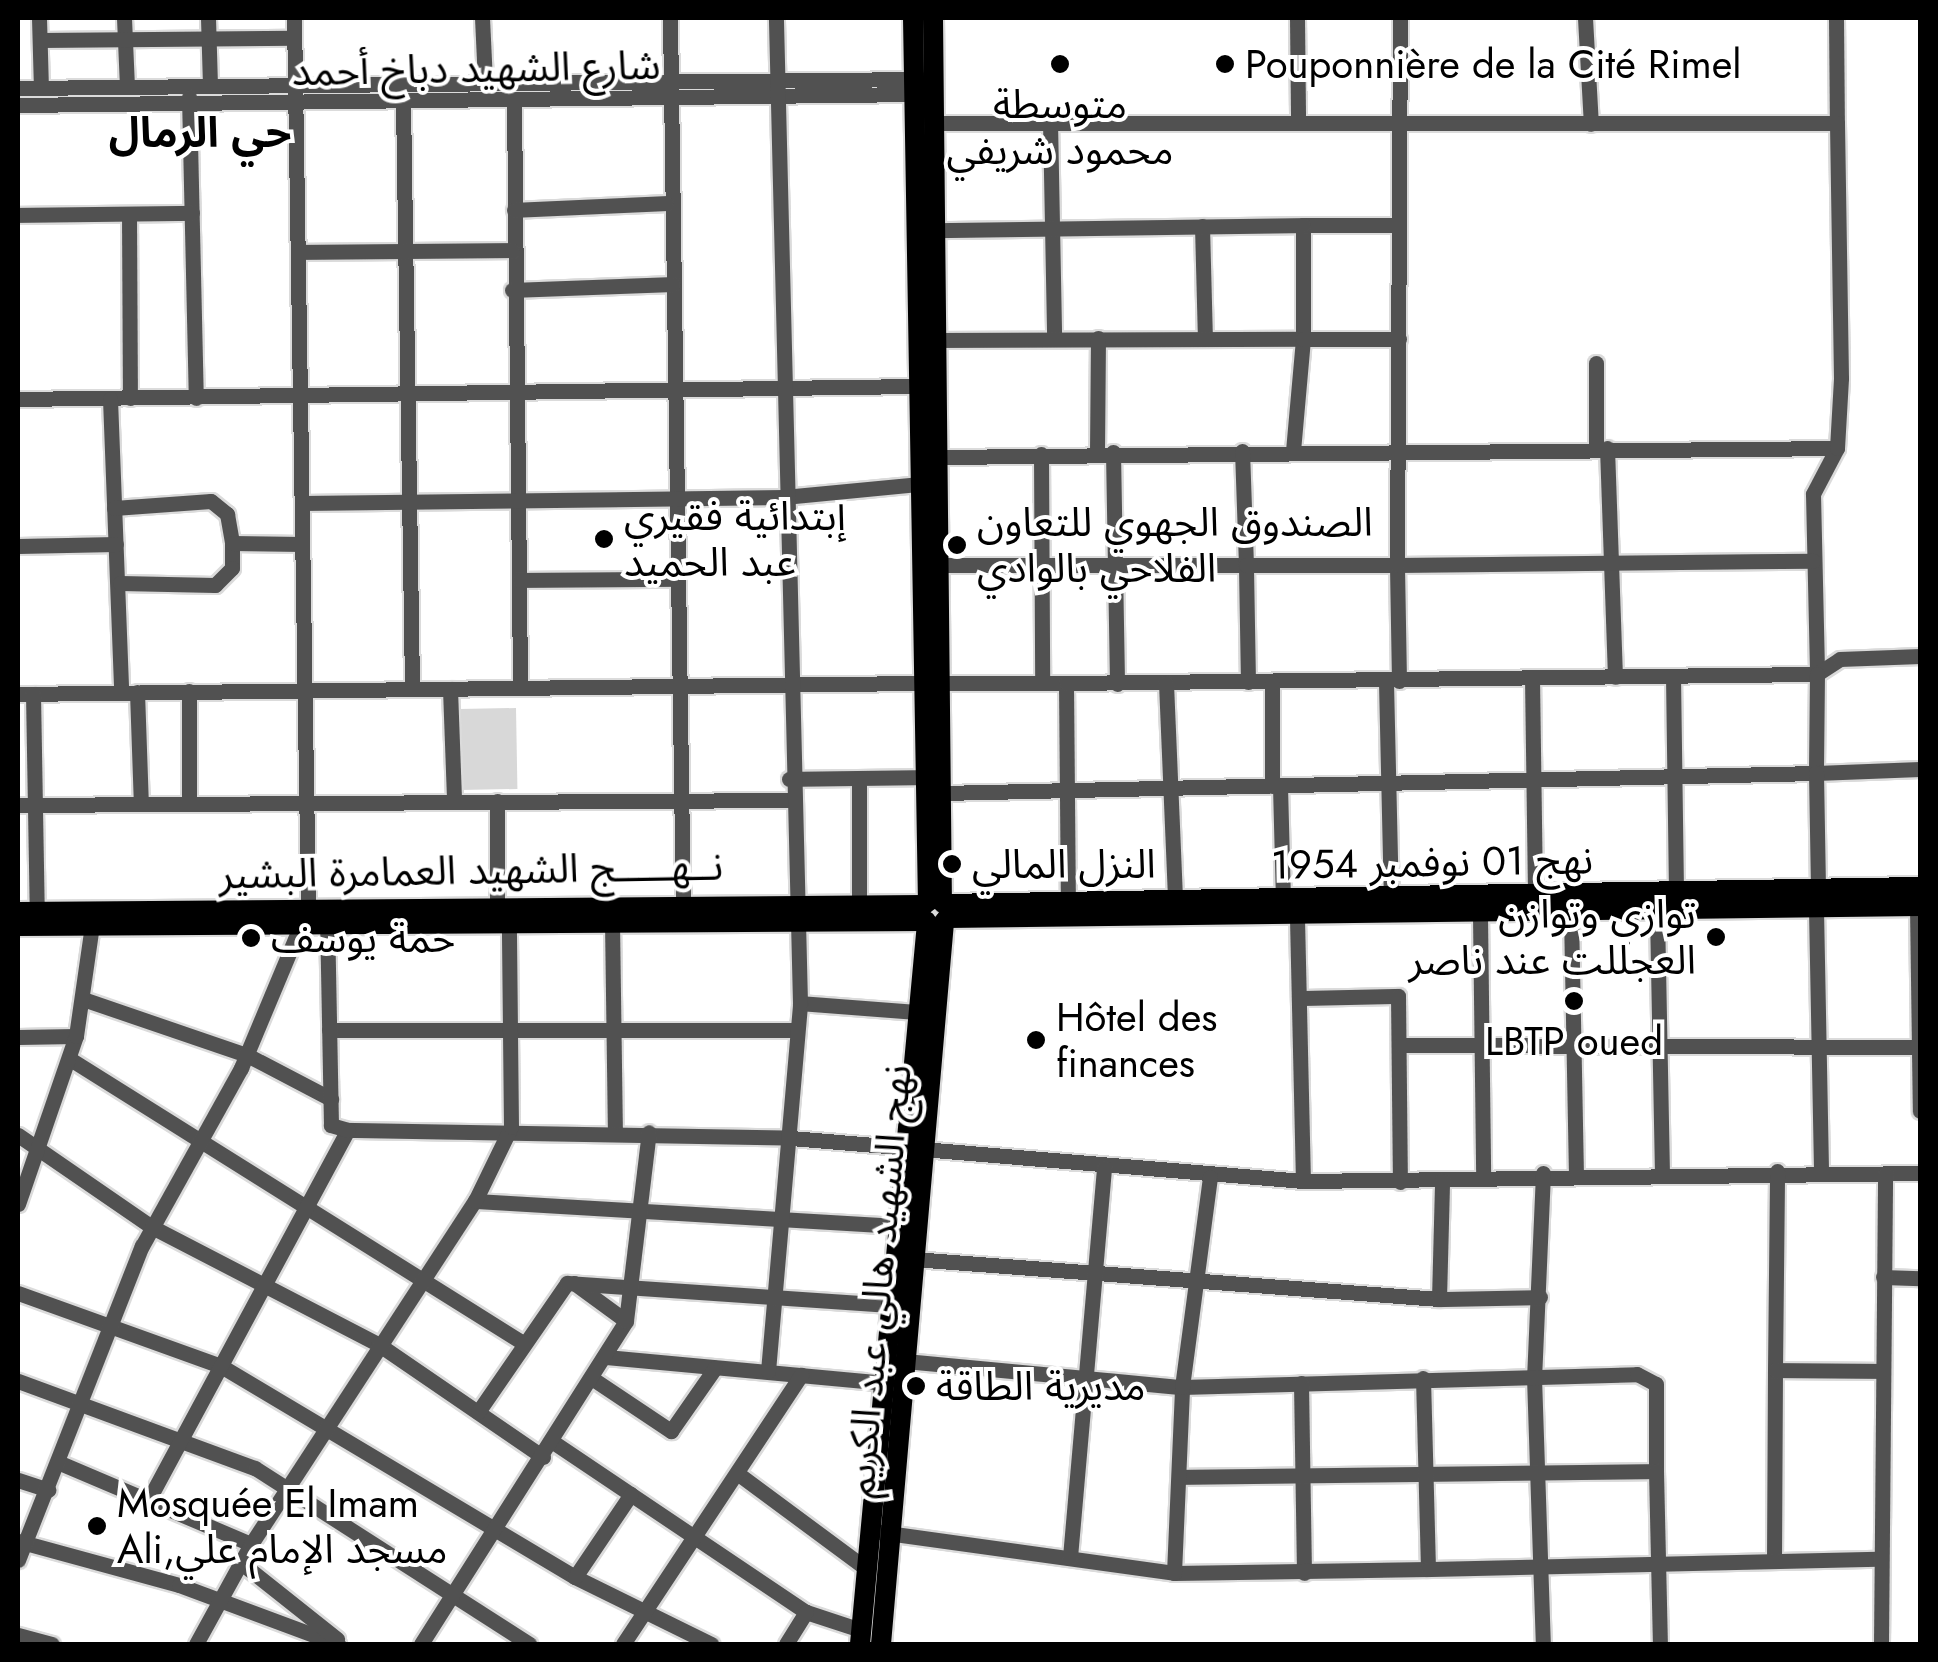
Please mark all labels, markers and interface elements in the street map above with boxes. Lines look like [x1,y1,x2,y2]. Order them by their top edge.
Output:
place label: Pouponnière de la Cité Rimel [1245,40,1742,88]
street label: شارع الشهيد دباخ أحمد [291,41,661,95]
marker: متوسطة محمود شريفي [1049,53,1071,75]
marker: Pouponnière de la Cité Rimel [1214,53,1236,75]
place label: متوسطة محمود شريفي [947,80,1173,174]
district label: حي الرمال [109,108,291,158]
place label: إبتدائية فقيري عبد الحميد [624,492,846,586]
place label: الصندوق الجهوي للتعاون الفلاحي بالوادي [977,498,1373,592]
marker: إبتدائية فقيري عبد الحميد [593,528,615,550]
marker: الصندوق الجهوي للتعاون الفلاحي بالوادي [946,534,968,556]
street label: نهج 01 نوفمبر 1954 [1271,835,1593,889]
place label: النزل المالي [972,840,1156,888]
street label: نــهـــــج الشهيد العمامرة البشير [218,842,724,898]
marker: النزل المالي [941,853,963,875]
place label: توازي وتوازن العجللت عند ناصر [1409,890,1696,984]
place label: حمة يوسف [271,914,455,962]
marker: توازي وتوازن العجللت عند ناصر [1705,926,1727,948]
marker: حمة يوسف [240,927,262,949]
marker: LBTP oued [1563,990,1585,1012]
place label: Hôtel des finances [1056,993,1217,1087]
place label: LBTP oued [1485,1017,1663,1065]
marker: Hôtel des finances [1025,1029,1047,1051]
street label: نهج الشهيد هالي عبد الكريم [835,1063,921,1499]
place label: مديرية الطاقة [936,1362,1146,1410]
marker: مديرية الطاقة [905,1375,927,1397]
place label: Mosquée El Imam Ali,مسجد الإمام علي [117,1479,447,1573]
marker: Mosquée El Imam Ali,مسجد الإمام علي [86,1515,108,1537]

